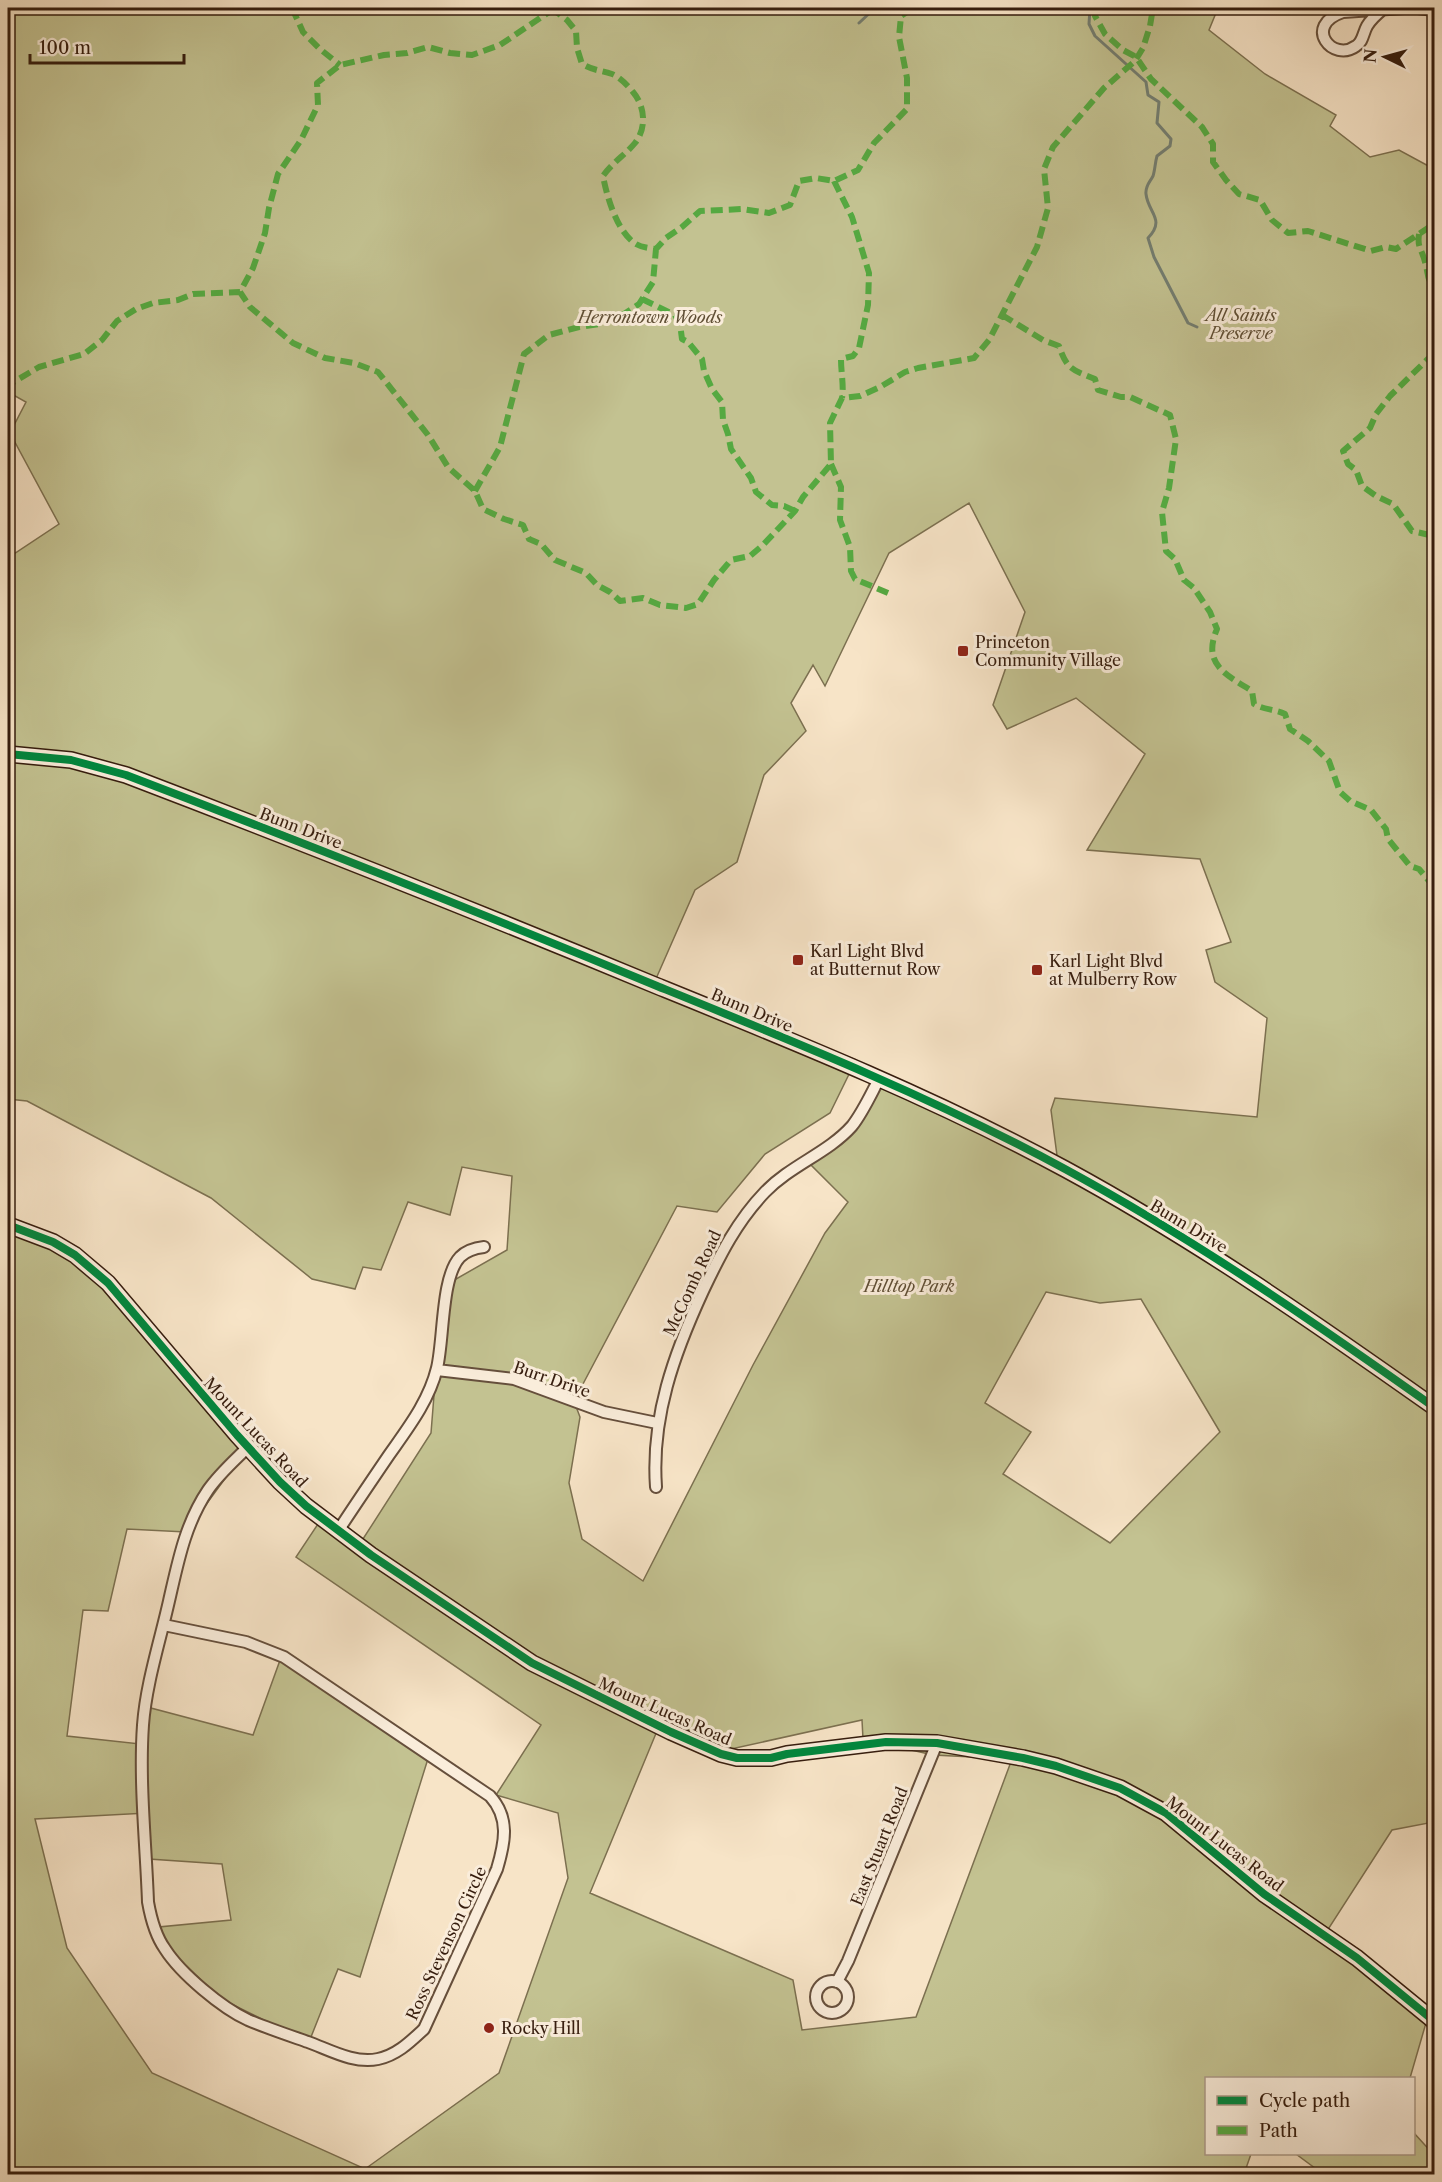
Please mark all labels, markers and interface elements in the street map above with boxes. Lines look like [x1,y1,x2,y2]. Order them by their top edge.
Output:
scale bar [30,27,184,65]
north arrow [1355,27,1415,87]
text: 100 m [39,37,91,59]
text: N [1359,48,1381,63]
park label: All Saints Preserve [1202,305,1277,343]
park label: Herrontown Woods [576,307,722,327]
place label: Princeton Community Village [975,632,1121,670]
marker: Princeton Community Village [956,644,970,658]
street label: Bunn Drive [257,803,345,853]
place label: Karl Light Blvd at Butternut Row [810,941,941,979]
place label: Karl Light Blvd at Mulberry Row [1049,951,1178,989]
marker: Karl Light Blvd at Butternut Row [791,953,805,967]
marker: Karl Light Blvd at Mulberry Row [1030,963,1044,977]
street label: Bunn Drive [708,984,796,1036]
street label: Bunn Drive [1147,1195,1231,1257]
street label: McComb Road [659,1227,725,1339]
park label: Hilltop Park [862,1276,955,1296]
street label: Burr Drive [511,1357,593,1401]
street label: Mount Lucas Road [200,1373,312,1491]
street label: Mount Lucas Road [595,1673,735,1749]
street label: East Stuart Road [846,1784,912,1908]
street label: Mount Lucas Road [1162,1792,1288,1896]
street label: Ross Stevenson Circle [402,1863,490,2023]
place label: Rocky Hill [501,2018,581,2038]
marker: Rocky Hill [482,2021,496,2035]
legend [1205,2077,1415,2155]
text: Cycle path [1259,2090,1350,2112]
text: Path [1259,2120,1298,2142]

